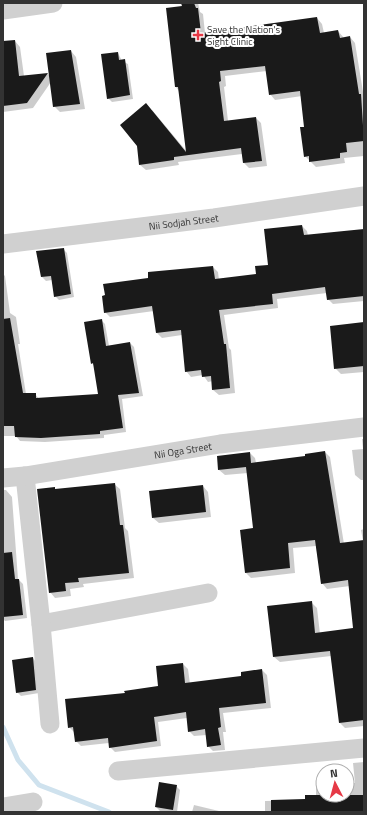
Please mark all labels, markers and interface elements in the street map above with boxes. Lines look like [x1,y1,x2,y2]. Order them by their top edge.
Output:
place label: Save the Nation's Sight Clinic [207,22,281,49]
marker: Save the Nation's Sight Clinic [192,29,204,41]
street label: Nii Sodjah Street [148,210,220,233]
street label: Nii Oga Street [153,438,213,462]
north arrow [315,763,355,803]
text: N [329,765,339,781]

